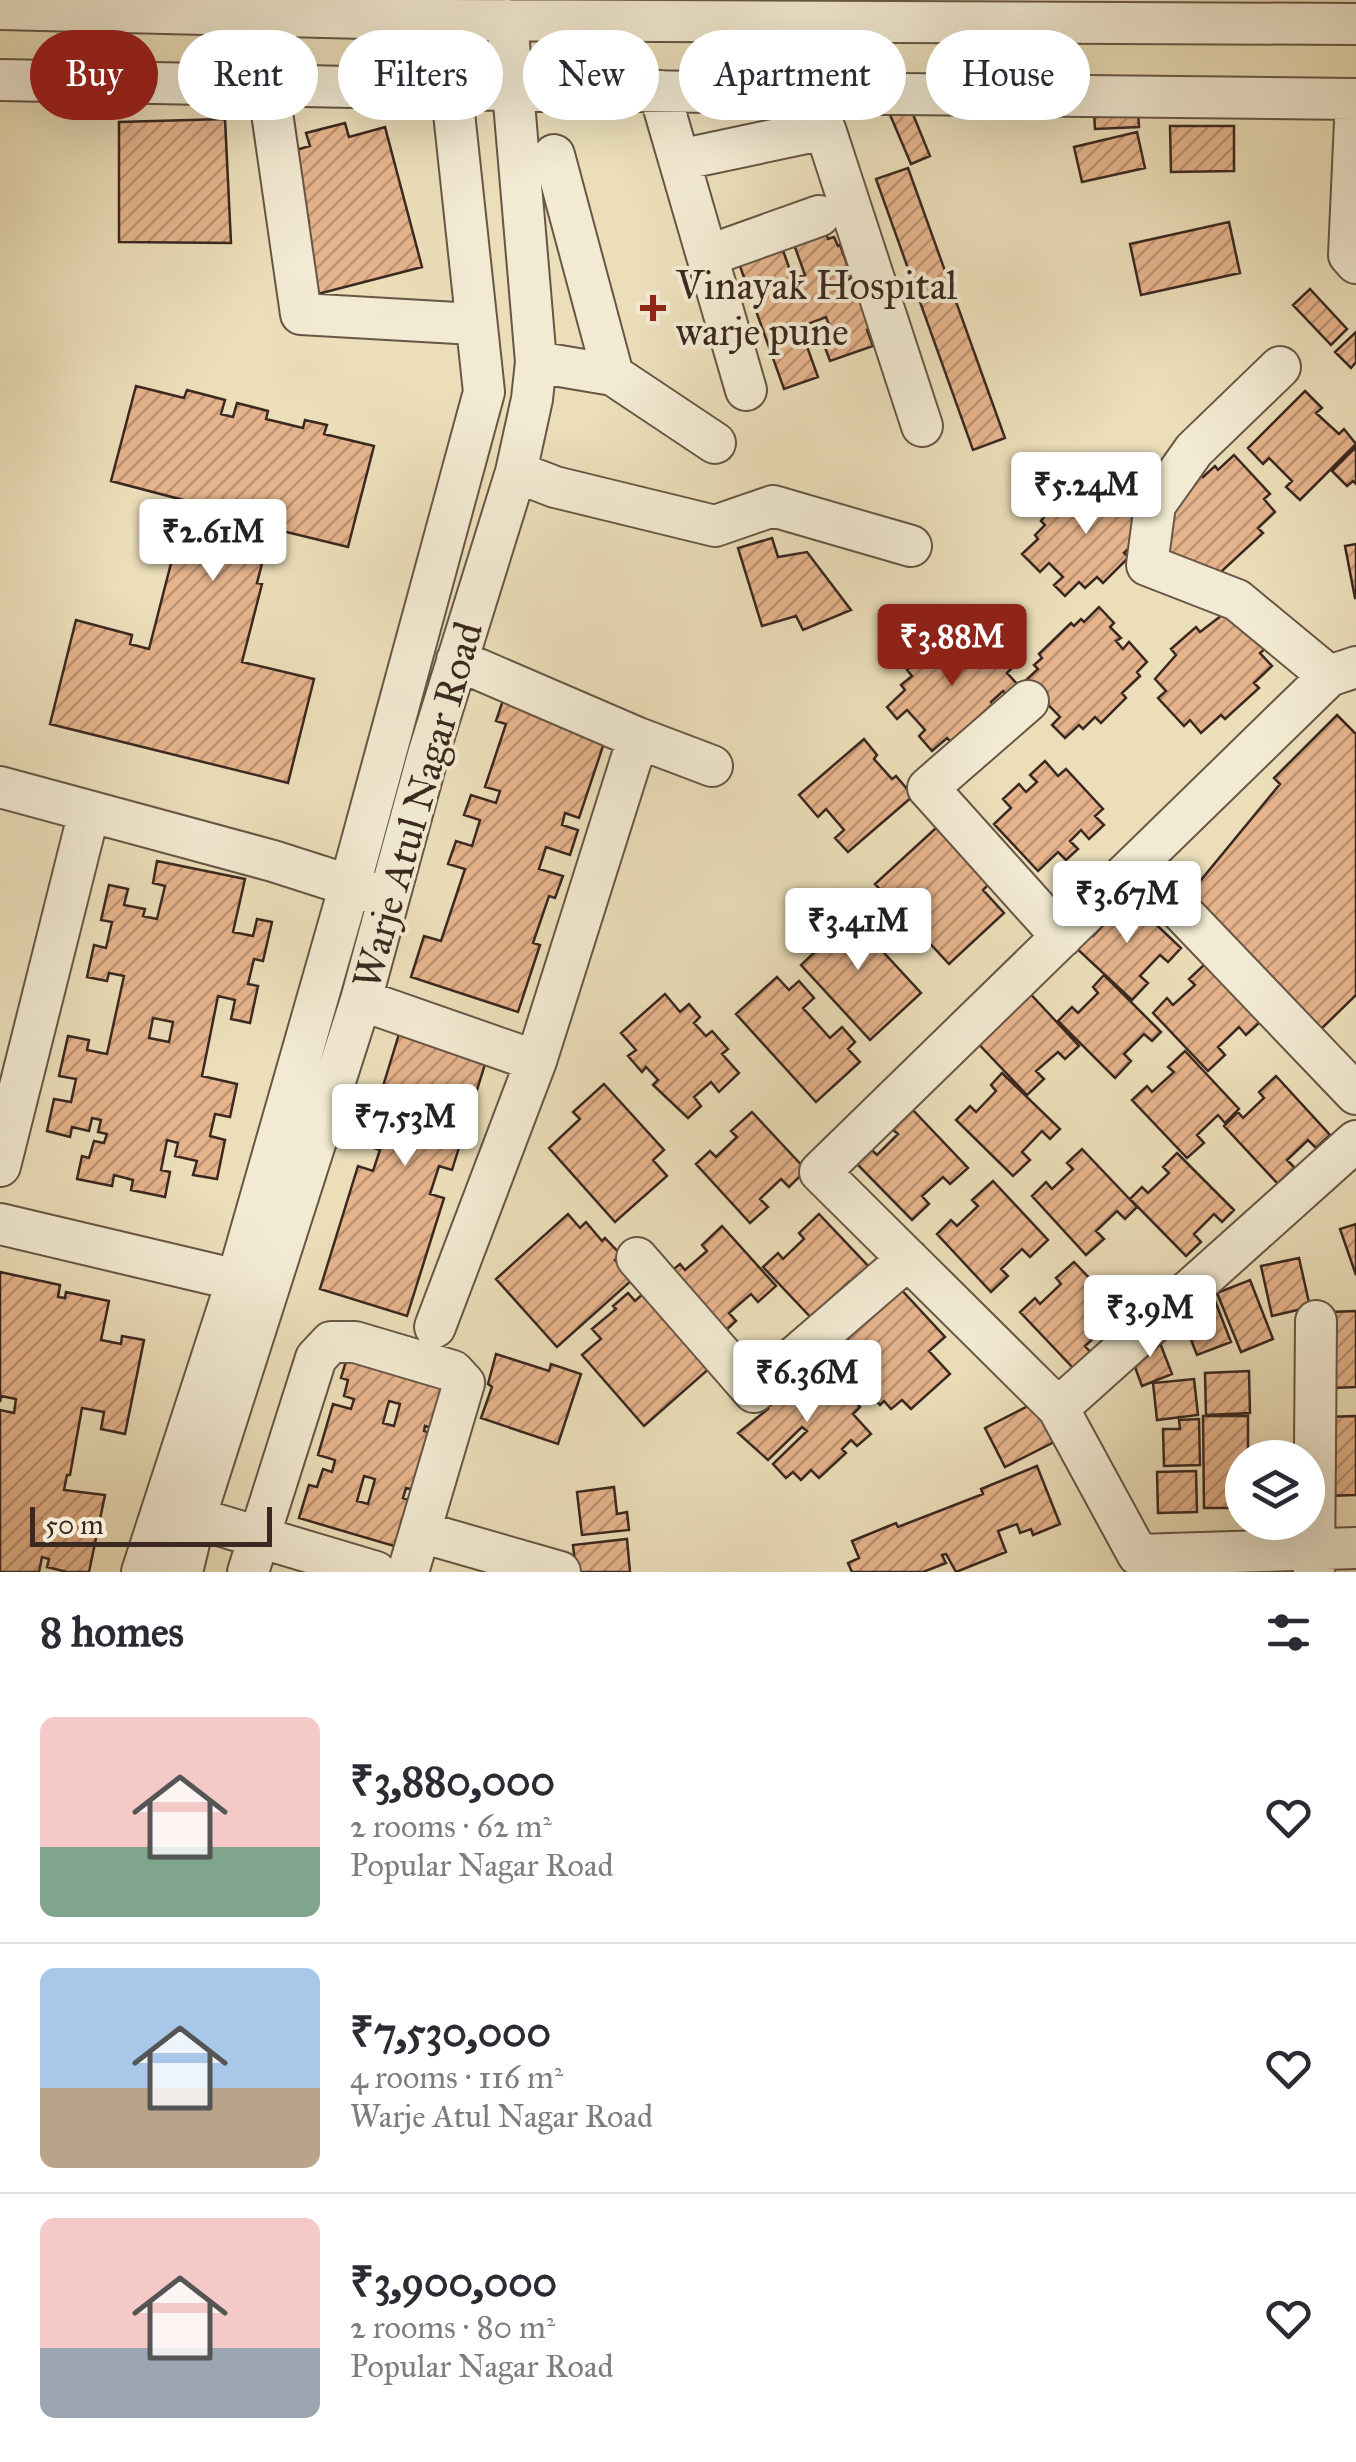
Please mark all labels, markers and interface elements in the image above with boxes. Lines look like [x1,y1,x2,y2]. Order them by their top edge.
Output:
chip: Buy [30,30,158,120]
chip: Rent [178,30,318,120]
chip: Filters [338,30,503,120]
chip: New [523,30,659,120]
chip: Apartment [679,30,906,120]
chip: House [926,30,1090,120]
place label: Vinayak Hospital warje pune [675,261,958,356]
marker: Vinayak Hospital warje pune [640,295,666,321]
pin: ₹5.24M [1005,452,1167,537]
text: ₹5.24M [1033,465,1139,504]
pin: ₹2.61M [132,499,294,584]
text: ₹2.61M [161,512,265,551]
pin: ₹3.88M [871,604,1033,689]
street label: Warje Atul Nagar Road [342,616,493,994]
text: ₹3.88M [900,617,1004,656]
pin: ₹3.67M [1046,861,1208,946]
text: ₹3.67M [1075,874,1179,913]
pin: ₹3.41M [777,888,939,973]
text: ₹3.41M [807,901,909,940]
pin: ₹7.53M [324,1084,486,1169]
text: ₹7.53M [354,1097,456,1136]
pin: ₹3.9M [1080,1275,1220,1360]
text: ₹3.9M [1106,1288,1194,1327]
pin: ₹6.36M [726,1340,888,1425]
text: ₹6.36M [755,1353,859,1392]
map controls [1225,1440,1325,1540]
button: layers [1225,1440,1325,1540]
scale bar [30,1502,272,1546]
text: 50 m [45,1507,104,1542]
icon: filters [1261,1605,1316,1660]
text: 8 homes [40,1606,184,1658]
text: ₹3,880,000 [350,1755,555,1807]
icon: home [120,1757,240,1877]
icon: heart [1261,1790,1316,1845]
text: 2 rooms · 62 m² [350,1807,552,1846]
text: Popular Nagar Road [350,1846,613,1885]
text: ₹7,530,000 [350,2006,551,2058]
icon: home [120,2008,240,2128]
icon: heart [1261,2041,1316,2096]
text: 4 rooms · 116 m² [350,2058,563,2097]
text: Warje Atul Nagar Road [350,2097,653,2136]
text: ₹3,900,000 [350,2256,557,2308]
icon: home [120,2258,240,2378]
icon: heart [1261,2291,1316,2346]
text: 2 rooms · 80 m² [350,2308,555,2347]
text: Popular Nagar Road [350,2347,613,2386]

